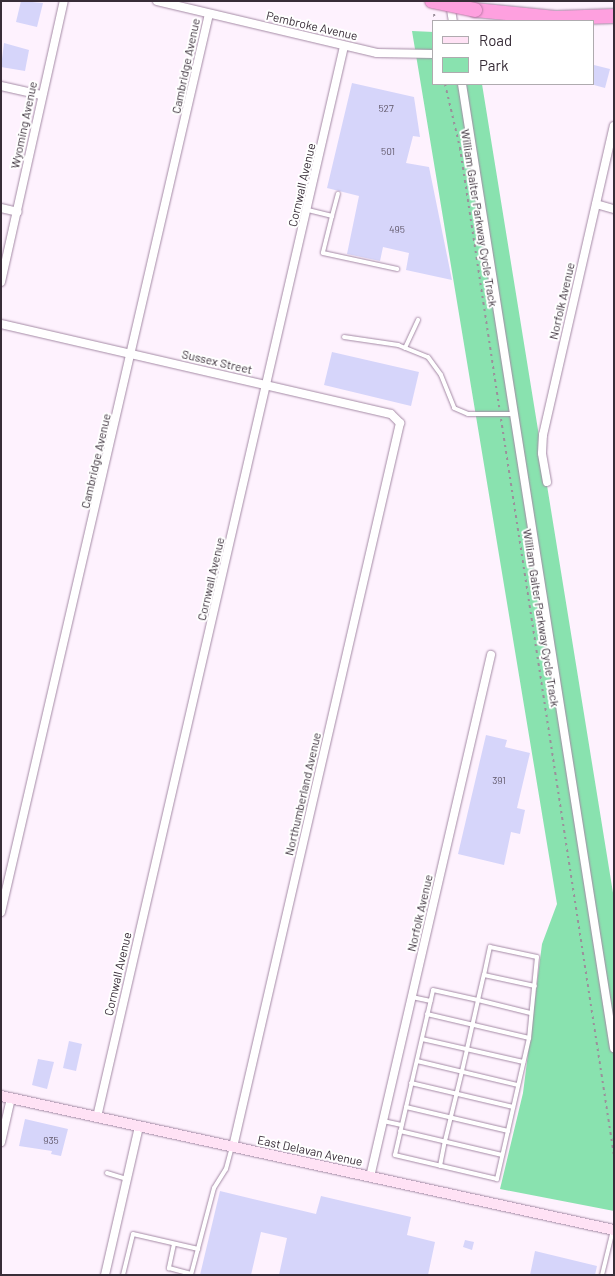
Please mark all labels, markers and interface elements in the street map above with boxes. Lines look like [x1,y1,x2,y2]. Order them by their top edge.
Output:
street label: Pembroke Avenue [265,8,359,44]
street label: Cambridge Avenue [169,17,203,115]
legend [432,20,595,85]
text: Road [479,31,512,49]
text: Park [479,56,508,74]
street label: Wyoming Avenue [8,80,40,170]
house number: 527 [378,103,394,115]
street label: William Gaiter Parkway Cycle Track [458,128,500,308]
street label: Cornwall Avenue [285,142,319,228]
house number: 501 [381,146,395,158]
house number: 495 [389,224,405,236]
street label: Norfolk Avenue [546,261,578,341]
street label: Sussex Street [180,347,254,377]
street label: Cambridge Avenue [78,412,114,510]
street label: William Gaiter Parkway Cycle Track [520,528,562,708]
street label: Cornwall Avenue [194,536,228,622]
street label: Northumberland Avenue [282,731,324,857]
house number: 391 [492,775,506,787]
street label: Norfolk Avenue [404,873,436,953]
street label: Cornwall Avenue [101,931,135,1017]
street label: East Delavan Avenue [256,1133,364,1169]
house number: 935 [43,1135,59,1147]

